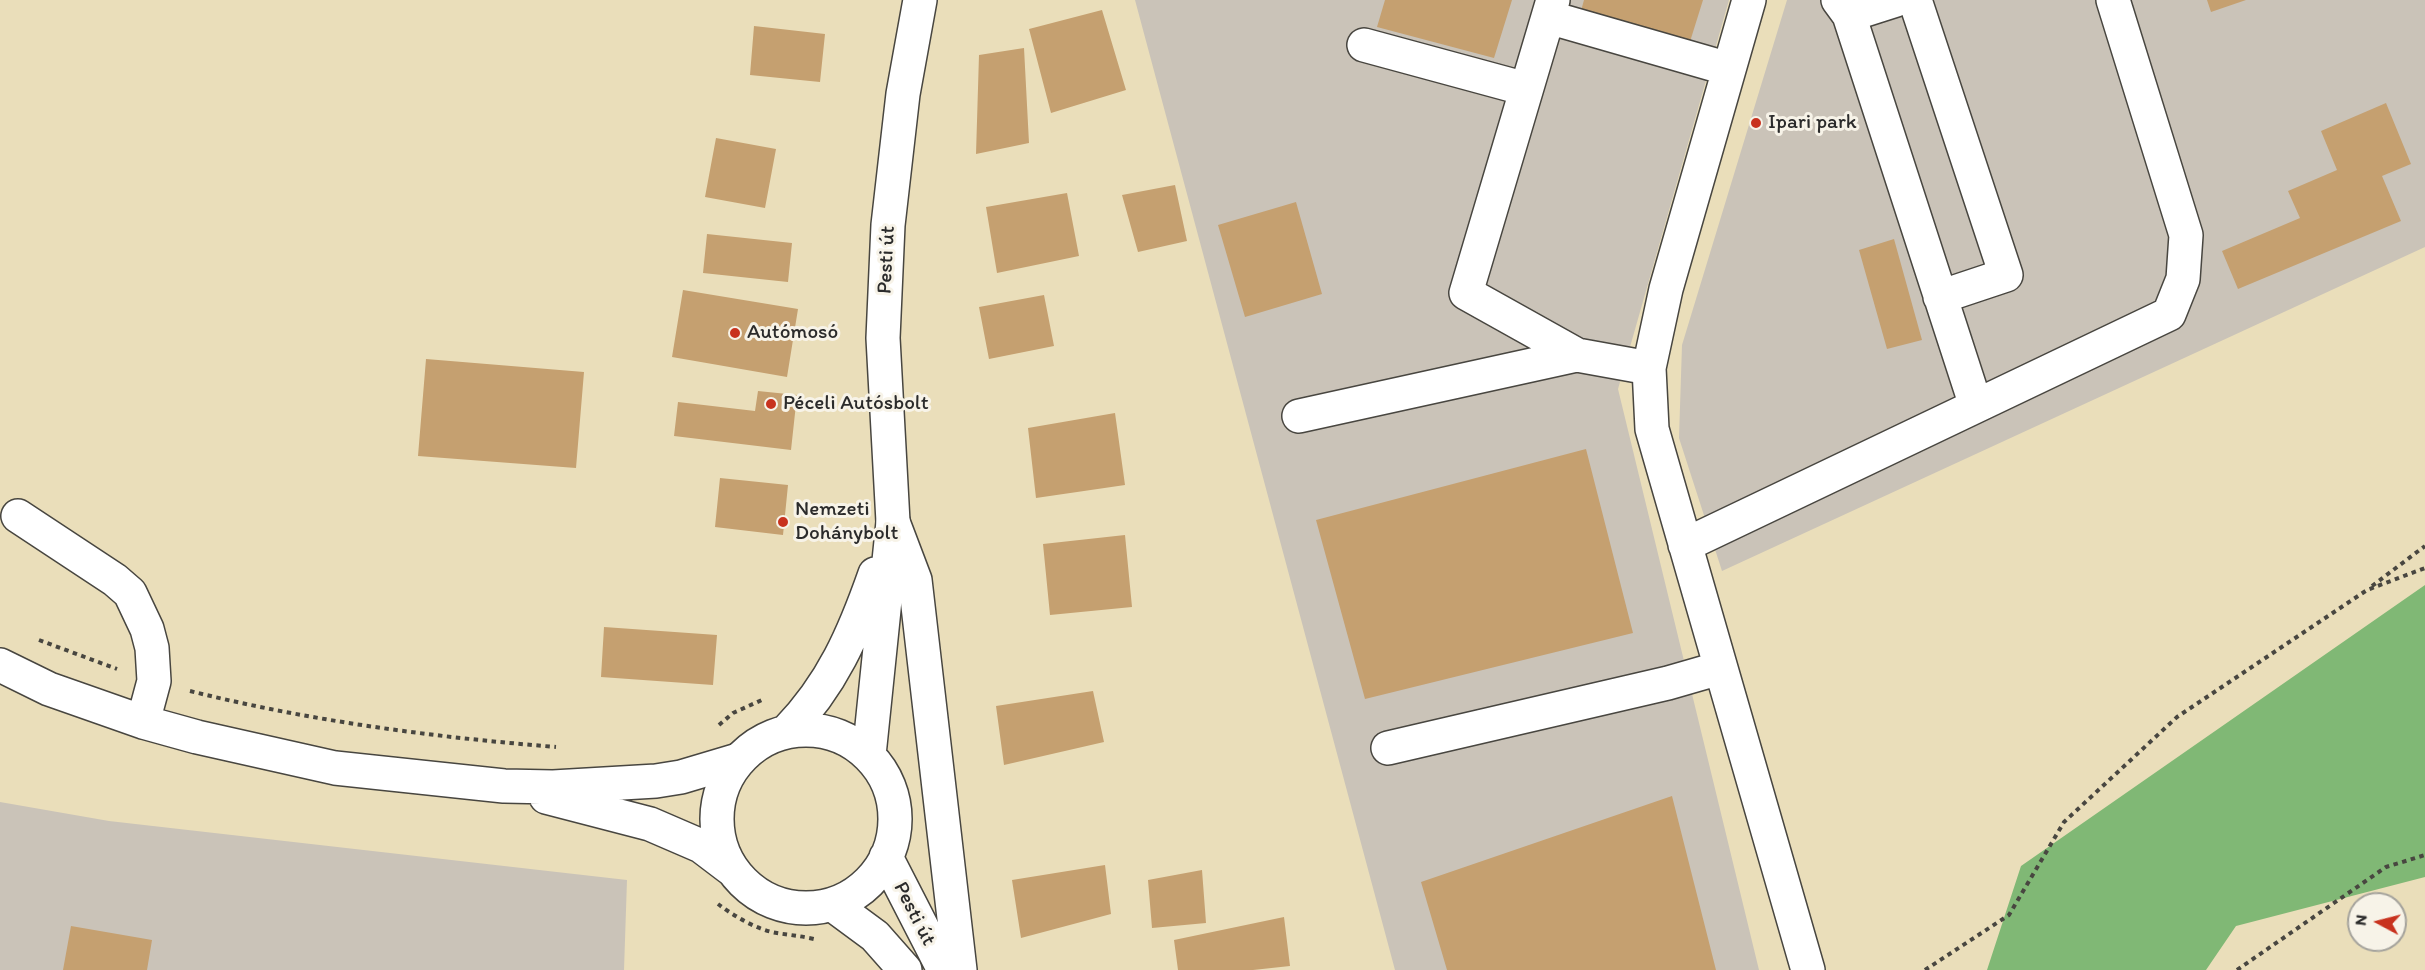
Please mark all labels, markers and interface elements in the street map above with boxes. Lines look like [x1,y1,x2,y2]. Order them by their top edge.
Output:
place label: Ipari park [1768,110,1857,136]
marker: Ipari park [1749,116,1763,130]
street label: Pesti út [873,225,901,295]
place label: Autómosó [747,320,838,346]
marker: Autómosó [728,326,742,340]
place label: Péceli Autósbolt [783,391,929,417]
marker: Péceli Autósbolt [764,397,778,411]
place label: Nemzeti Dohánybolt [795,497,898,547]
marker: Nemzeti Dohánybolt [776,515,790,529]
street label: Pesti út [887,878,941,950]
north arrow [2347,892,2407,952]
text: N [2351,913,2371,927]

